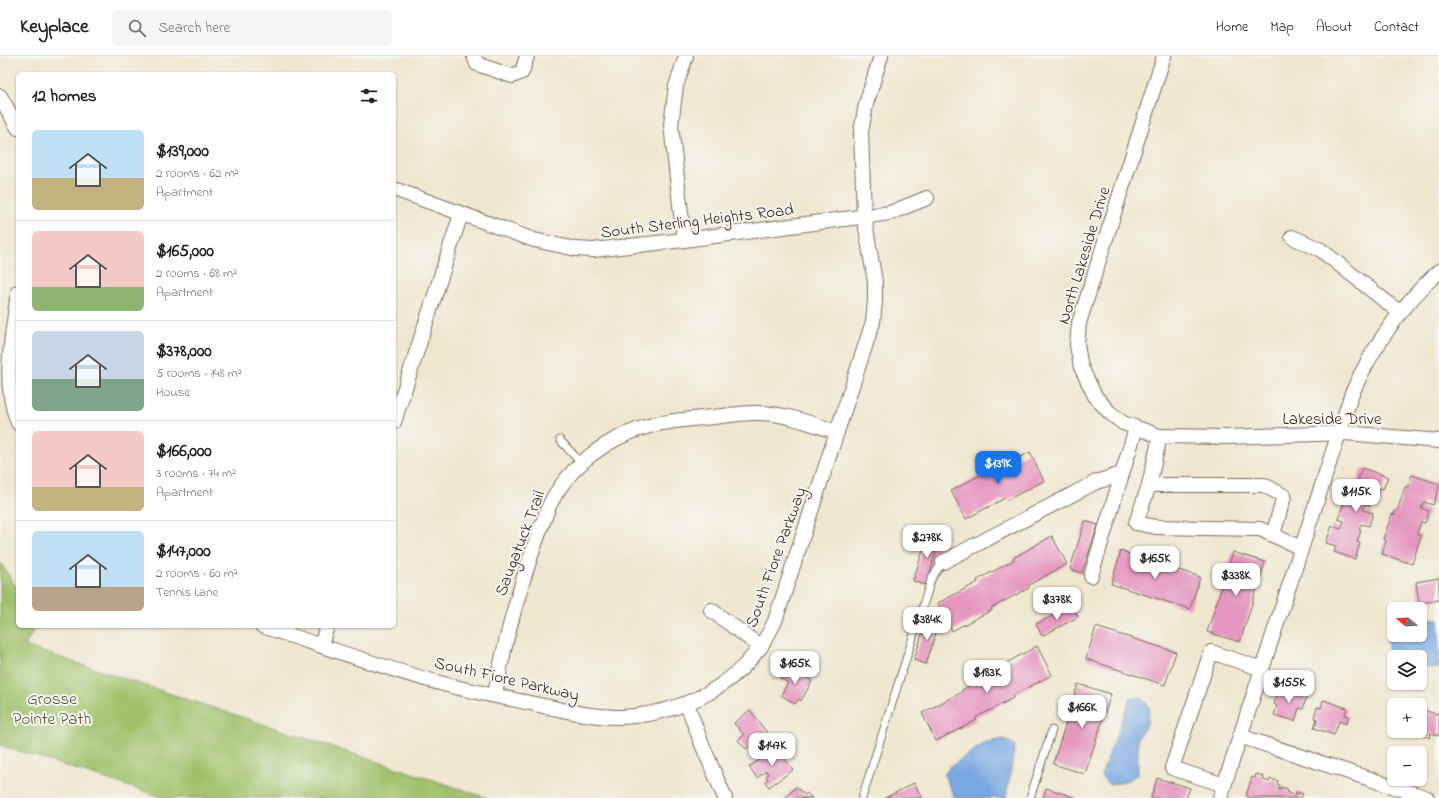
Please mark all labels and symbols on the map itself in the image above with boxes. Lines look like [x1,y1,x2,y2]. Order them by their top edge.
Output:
street label: North Lakeside Drive [1052,183,1117,327]
street label: South Sterling Heights Road [599,197,796,248]
street label: Lakeside Drive [1282,407,1382,432]
pin: $139K [970,451,1026,485]
pin: $115K [1328,479,1384,513]
street label: South Fiore Parkway [739,484,814,632]
street label: Saugatuck Trail [489,487,554,601]
pin: $278K [899,525,955,559]
pin: $165K [1127,546,1183,580]
pin: $338K [1208,563,1264,597]
pin: $378K [1029,587,1085,621]
north arrow [1387,602,1427,642]
pin: $384K [899,607,955,641]
street label: South Fiore Parkway [432,651,582,709]
pin: $165K [767,651,823,685]
pin: $183K [959,660,1015,694]
pin: $155K [1261,670,1317,704]
park label: Grosse Pointe Path [13,687,91,732]
pin: $166K [1054,695,1110,729]
pin: $147K [744,733,800,767]

